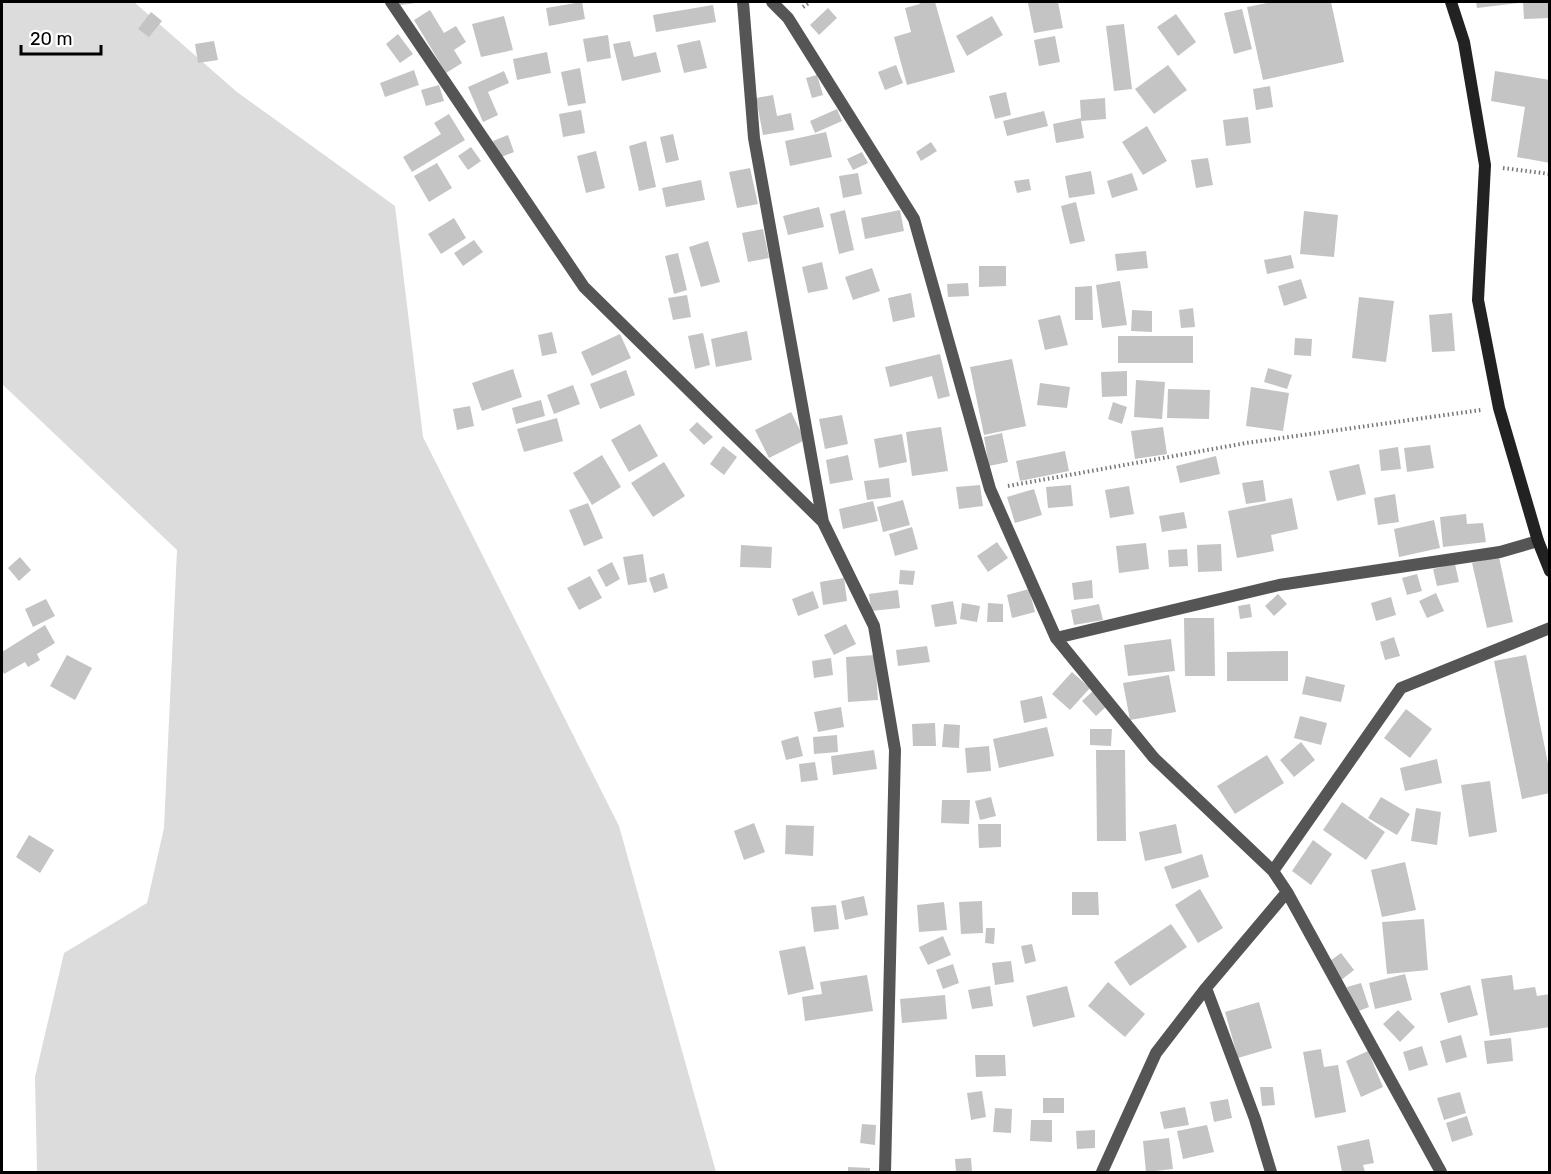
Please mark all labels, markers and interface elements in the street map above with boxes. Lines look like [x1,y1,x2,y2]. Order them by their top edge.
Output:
scale bar [21,18,100,56]
text: 20 m [30,28,72,50]

